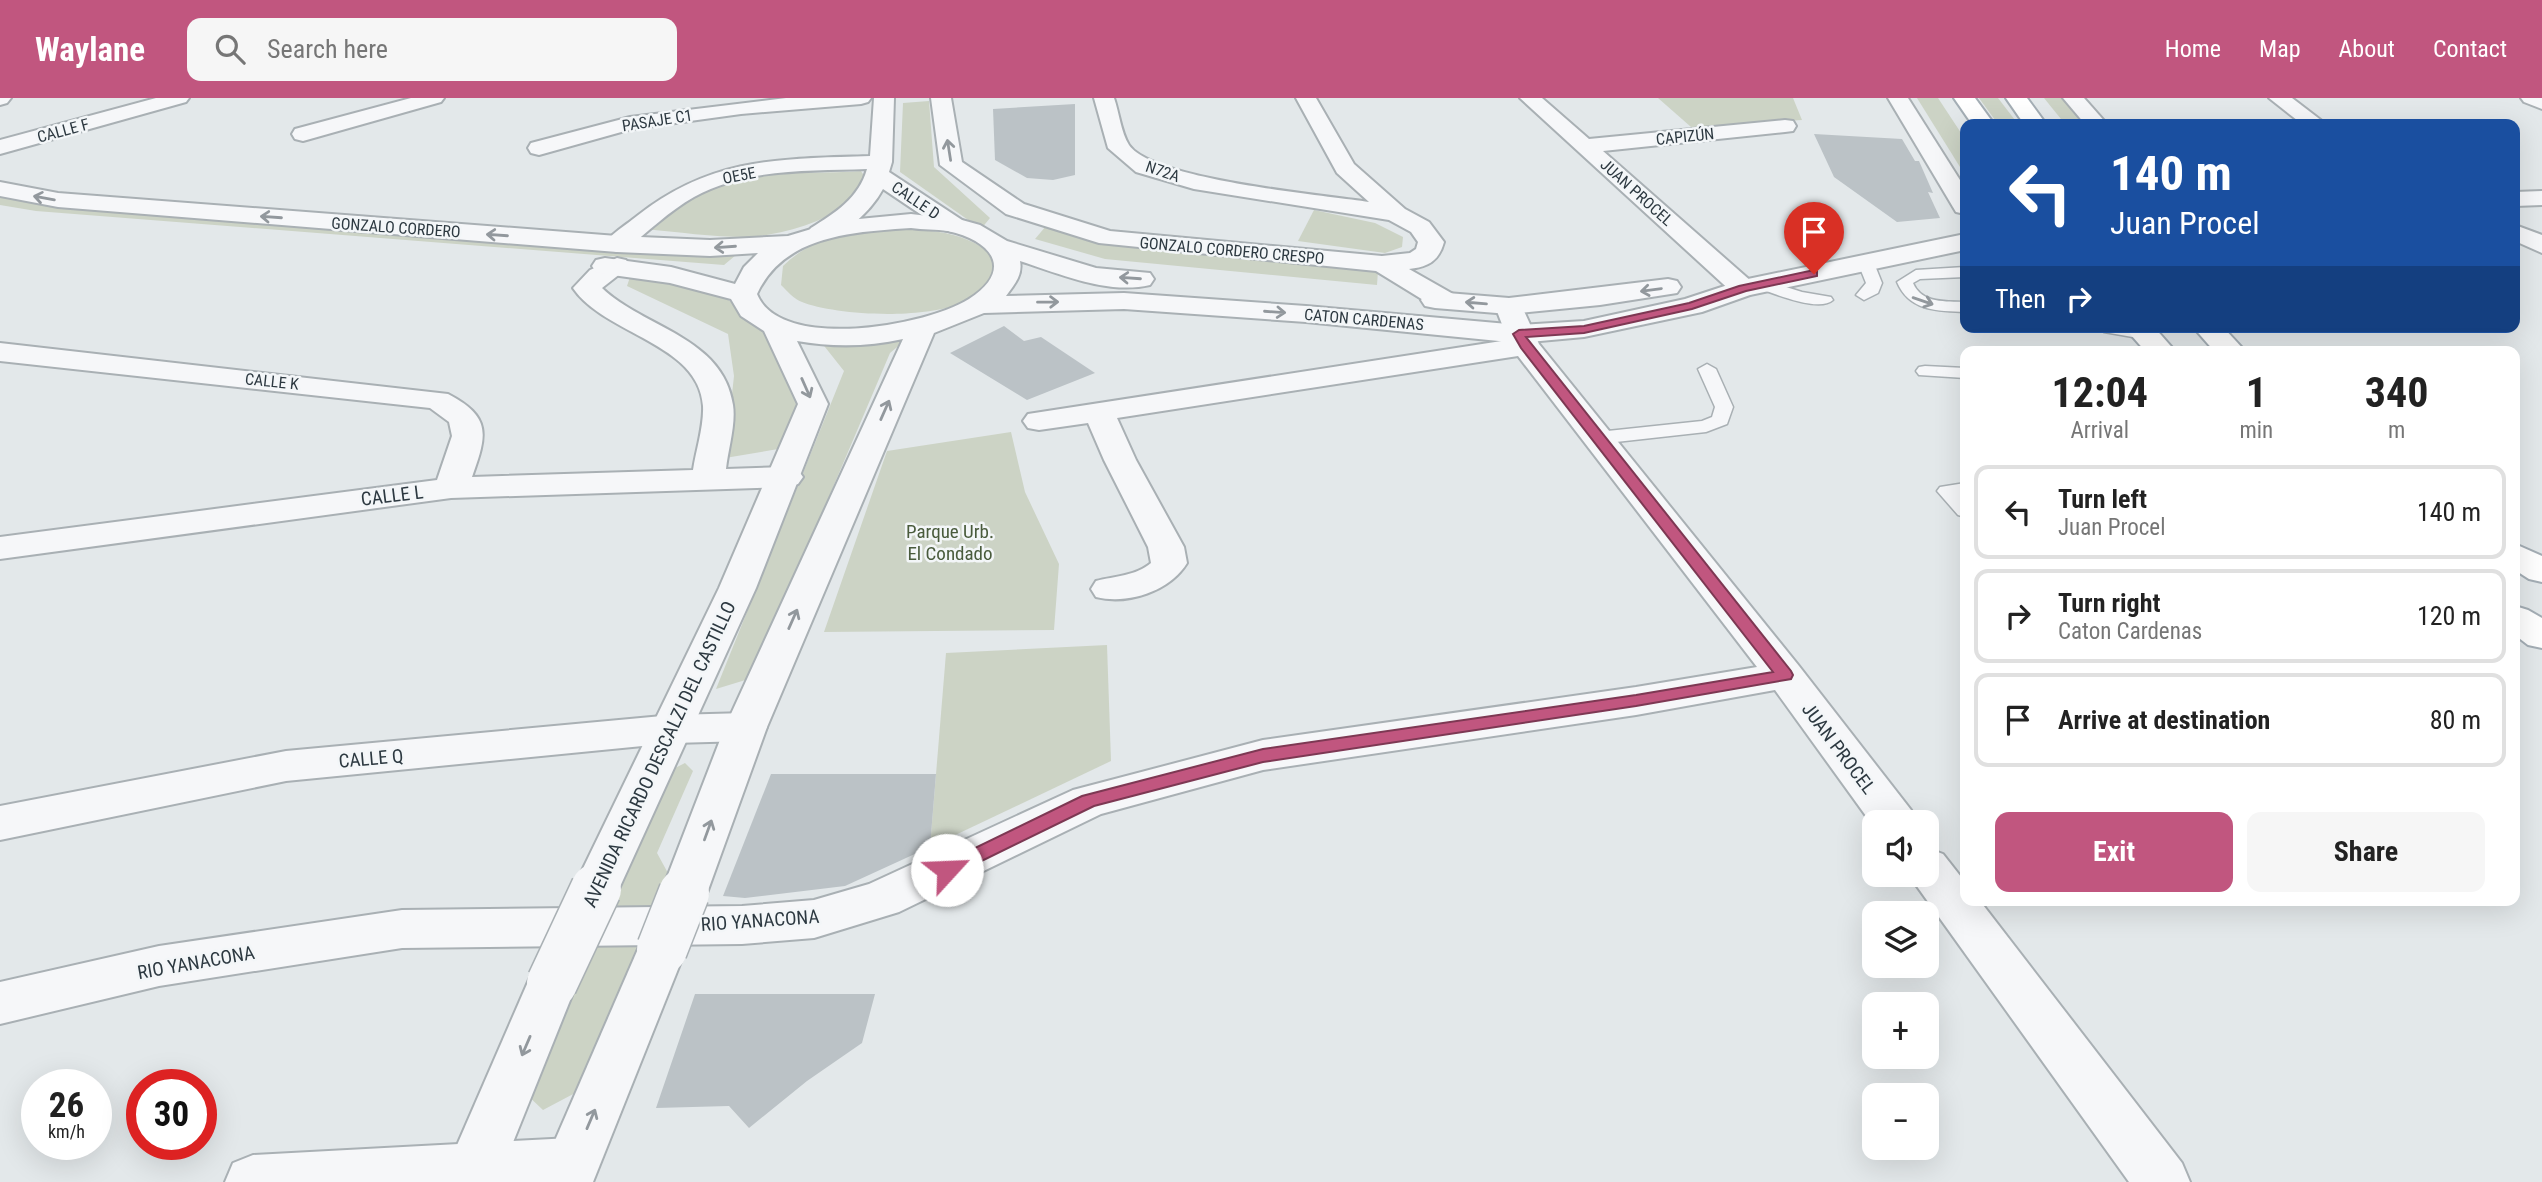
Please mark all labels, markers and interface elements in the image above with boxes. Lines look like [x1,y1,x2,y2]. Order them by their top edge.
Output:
search box [187,18,677,81]
text: Waylane [35,30,145,69]
icon: search [211,30,249,68]
text: Search here [267,34,388,64]
text: Home [2165,35,2221,63]
text: Map [2259,35,2301,63]
text: About [2339,35,2395,63]
text: Contact [2433,35,2507,63]
street label: PASAJE C1 [621,106,694,135]
street label: CALLE F [35,114,91,146]
street label: CAPIZÚN [1655,124,1715,149]
one-way arrow [942,139,955,162]
text: 140 m [2110,145,2232,202]
icon: left [1995,147,2086,238]
street label: JUAN PROCEL [1597,155,1677,230]
street label: N72A [1143,157,1182,186]
street label: OE5E [721,163,757,188]
street label: CALLE D [888,177,944,223]
one-way arrow [33,191,56,204]
pin [1784,202,1844,274]
text: Juan Procel [2110,204,2259,242]
one-way arrow [260,210,282,223]
icon: arrive [1795,213,1833,251]
street label: GONZALO CORDERO [331,214,461,241]
one-way arrow [487,228,509,241]
street label: GONZALO CORDERO CRESPO [1139,233,1325,268]
one-way arrow [713,241,736,254]
one-way arrow [1120,271,1142,284]
icon: right [2060,280,2098,318]
one-way arrow [1640,283,1663,296]
text: Then [1995,284,2046,314]
one-way arrow [1036,295,1059,309]
one-way arrow [1465,296,1488,309]
one-way arrow [1912,296,1933,308]
street label: CATON CARDENAS [1303,305,1425,334]
one-way arrow [1263,306,1286,319]
text: 12:04 [2052,368,2148,417]
text: 1 [2246,368,2267,417]
text: 340 [2365,368,2428,417]
street label: CALLE K [244,369,300,394]
one-way arrow [800,376,813,398]
one-way arrow [879,400,892,422]
text: Arrival [2070,417,2129,444]
text: min [2239,417,2273,444]
text: m [2388,417,2405,444]
street label: CALLE L [360,480,425,511]
text: Turn left [2058,484,2147,514]
icon: left [1999,493,2037,531]
text: 140 m [2417,497,2481,527]
text: Juan Procel [2058,514,2165,541]
park label: Parque Urb. El Condado [906,520,994,565]
text: Turn right [2058,588,2160,618]
icon: right [1999,597,2037,635]
street label: AVENIDA RICARDO DESCALZI DEL CASTILLO [578,598,741,911]
text: 120 m [2417,601,2481,631]
one-way arrow [787,609,800,630]
text: Caton Cardenas [2058,618,2202,645]
street label: JUAN PROCEL [1797,698,1880,798]
icon: arrive [1999,701,2037,739]
text: Arrive at destination [2058,705,2270,735]
text: 80 m [2430,705,2481,735]
street label: CALLE Q [338,744,404,773]
map controls [1862,810,1939,1160]
button: sound [1862,810,1939,887]
button: Exit [1995,812,2233,892]
button: Share [2247,812,2485,892]
one-way arrow [703,819,715,841]
position arrow [910,833,984,907]
button: layers [1862,901,1939,978]
street label: RIO YANACONA [700,905,820,936]
street label: RIO YANACONA [136,941,256,984]
button: + [1862,992,1939,1069]
one-way arrow [519,1034,532,1056]
speed limit sign: 30 [126,1069,217,1160]
button: − [1862,1083,1939,1160]
text: 26 [49,1085,84,1126]
one-way arrow [585,1108,598,1130]
text: km/h [48,1121,85,1142]

